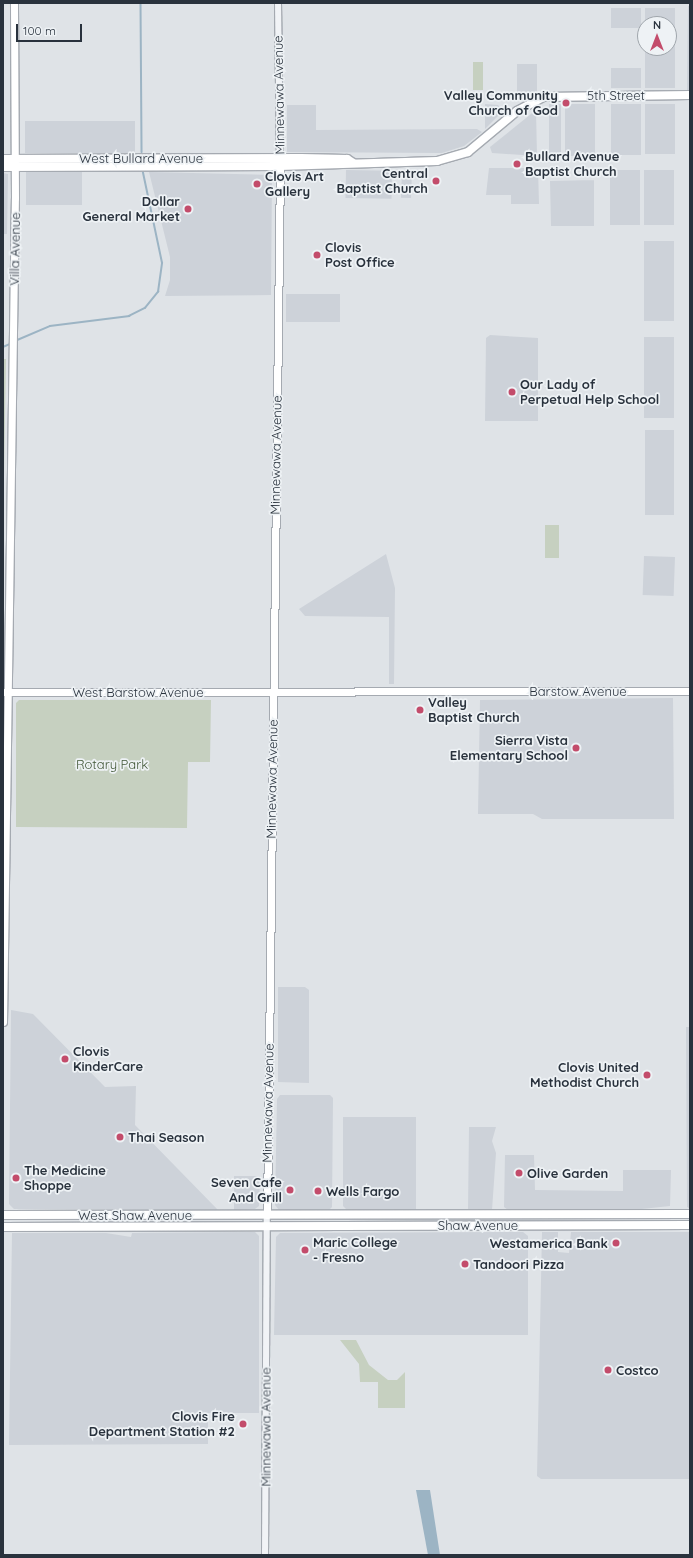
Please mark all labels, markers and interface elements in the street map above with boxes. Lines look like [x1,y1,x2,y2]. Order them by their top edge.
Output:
scale bar [18,16,84,42]
north arrow [637,16,677,56]
text: N [653,18,661,32]
text: 100 m [23,23,56,38]
street label: Minnewawa Avenue [270,35,288,155]
street label: 5th Street [587,87,645,103]
place label: Valley Community Church of God [444,88,558,119]
marker: Valley Community Church of God [561,98,571,108]
place label: Bullard Avenue Baptist Church [525,149,619,180]
street label: West Bullard Avenue [79,150,203,166]
marker: Bullard Avenue Baptist Church [512,159,522,169]
place label: Central Baptist Church [336,166,428,197]
place label: Clovis Art Gallery [265,169,324,200]
marker: Central Baptist Church [431,176,441,186]
marker: Clovis Art Gallery [252,179,262,189]
place label: Dollar General Market [83,194,180,225]
marker: Dollar General Market [183,204,193,214]
street label: Villa Avenue [7,212,23,286]
place label: Clovis Post Office [325,240,395,271]
marker: Clovis Post Office [312,250,322,260]
place label: Our Lady of Perpetual Help School [520,377,659,408]
marker: Our Lady of Perpetual Help School [507,387,517,397]
street label: Minnewawa Avenue [267,395,285,515]
street label: Barstow Avenue [529,683,627,699]
street label: West Barstow Avenue [72,684,204,700]
place label: Valley Baptist Church [428,695,520,726]
marker: Valley Baptist Church [415,705,425,715]
street label: Minnewawa Avenue [263,719,281,839]
place label: Sierra Vista Elementary School [450,733,568,764]
marker: Sierra Vista Elementary School [571,743,581,753]
park label: Rotary Park [76,756,148,772]
street label: Minnewawa Avenue [259,1043,277,1163]
place label: Clovis KinderCare [73,1044,143,1075]
marker: Clovis KinderCare [60,1054,70,1064]
place label: Clovis United Methodist Church [530,1060,639,1091]
marker: Clovis United Methodist Church [642,1070,652,1080]
place label: Thai Season [128,1129,204,1145]
marker: Thai Season [115,1132,125,1142]
place label: The Medicine Shoppe [24,1163,106,1194]
place label: Olive Garden [527,1165,608,1181]
marker: Olive Garden [514,1168,524,1178]
marker: The Medicine Shoppe [11,1173,21,1183]
place label: Seven Cafe And Grill [211,1175,282,1206]
place label: Wells Fargo [326,1183,399,1199]
marker: Seven Cafe And Grill [285,1185,295,1195]
marker: Wells Fargo [313,1186,323,1196]
street label: West Shaw Avenue [78,1207,192,1223]
street label: Shaw Avenue [438,1217,518,1233]
place label: Maric College - Fresno [313,1235,397,1266]
place label: Westamerica Bank [490,1235,608,1251]
marker: Westamerica Bank [611,1238,621,1248]
marker: Maric College - Fresno [300,1245,310,1255]
place label: Tandoori Pizza [473,1256,564,1272]
marker: Tandoori Pizza [460,1259,470,1269]
place label: Costco [616,1362,659,1378]
marker: Costco [603,1365,613,1375]
street label: Minnewawa Avenue [258,1367,274,1487]
place label: Clovis Fire Department Station #2 [89,1409,235,1440]
marker: Clovis Fire Department Station #2 [238,1419,248,1429]

